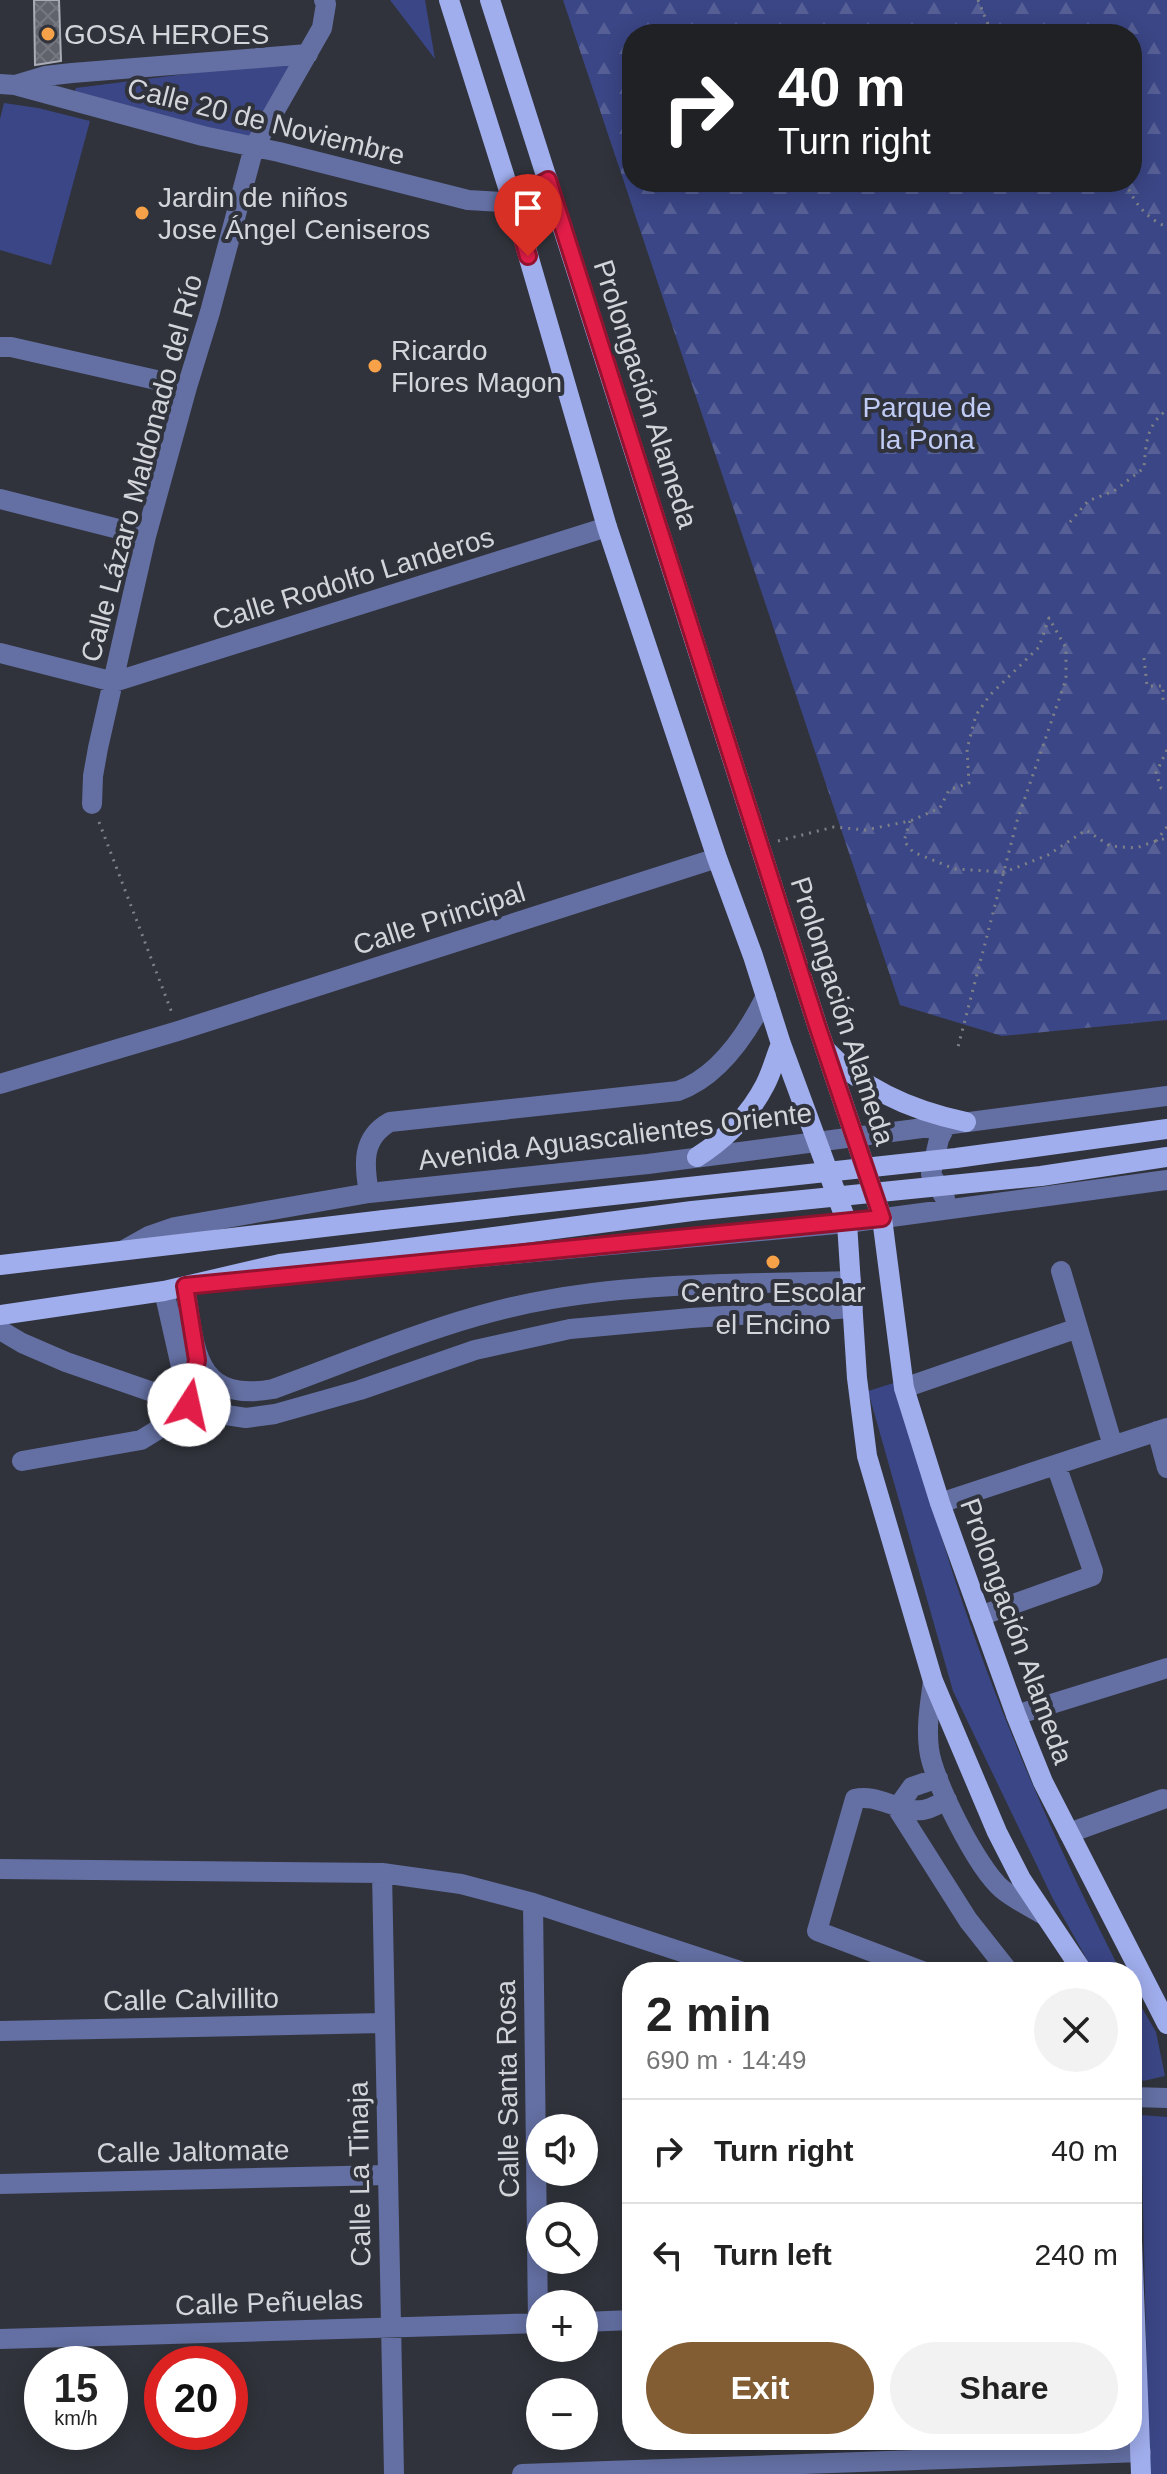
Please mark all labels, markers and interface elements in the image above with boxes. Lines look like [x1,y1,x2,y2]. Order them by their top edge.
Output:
place label: GOSA HEROES [64,19,269,50]
marker: GOSA HEROES [39,25,57,43]
text: 40 m [778,55,906,118]
icon: right [646,56,750,160]
street label: Calle 20 de Noviembre [124,72,408,171]
text: Turn right [778,121,931,162]
pin [494,174,562,256]
place label: Jardin de niños Jose Ángel Ceniseros [158,182,430,245]
icon: arrive [506,186,550,230]
marker: Jardin de niños Jose Ángel Ceniseros [133,204,151,222]
street label: Prolongación Alameda [587,256,704,533]
street label: Calle Lázaro Maldonado del Río [75,271,208,665]
place label: Ricardo Flores Magon [391,335,562,398]
marker: Ricardo Flores Magon [366,357,384,375]
park label: Parque de la Pona [862,392,992,455]
street label: Calle Rodolfo Landeros [209,521,498,636]
street label: Prolongación Alameda [784,873,901,1150]
street label: Calle Principal [349,876,529,961]
street label: Avenida Aguascalientes Oriente [416,1097,814,1176]
marker: Centro Escolar el Encino [764,1253,782,1271]
place label: Centro Escolar el Encino [680,1277,866,1340]
position arrow [147,1363,231,1447]
street label: Prolongación Alameda [954,1494,1079,1769]
street label: Calle Santa Rosa [490,1979,525,2198]
street label: Calle Calvillito [103,1982,279,2017]
text: 2 min [646,1988,771,2041]
button: close [1034,1988,1118,2072]
text: 690 m · 14:49 [646,2045,806,2075]
street label: Calle La Tinaja [342,2081,377,2267]
map controls [526,2114,598,2450]
button: sound [526,2114,598,2186]
icon: right [646,2129,690,2173]
street label: Calle Jaltomate [96,2134,290,2169]
text: Turn right [714,2134,853,2167]
text: 40 m [1051,2134,1118,2167]
button: search [526,2202,598,2274]
icon: left [646,2233,690,2277]
text: Turn left [714,2238,832,2271]
text: 240 m [1035,2238,1118,2271]
street label: Calle Peñuelas [174,2284,364,2321]
button: + [526,2290,598,2362]
button: Exit [646,2342,874,2434]
button: Share [890,2342,1118,2434]
speed limit sign: 20 [144,2346,248,2450]
text: 15 [54,2366,98,2410]
button: − [526,2378,598,2450]
text: km/h [54,2407,98,2429]

